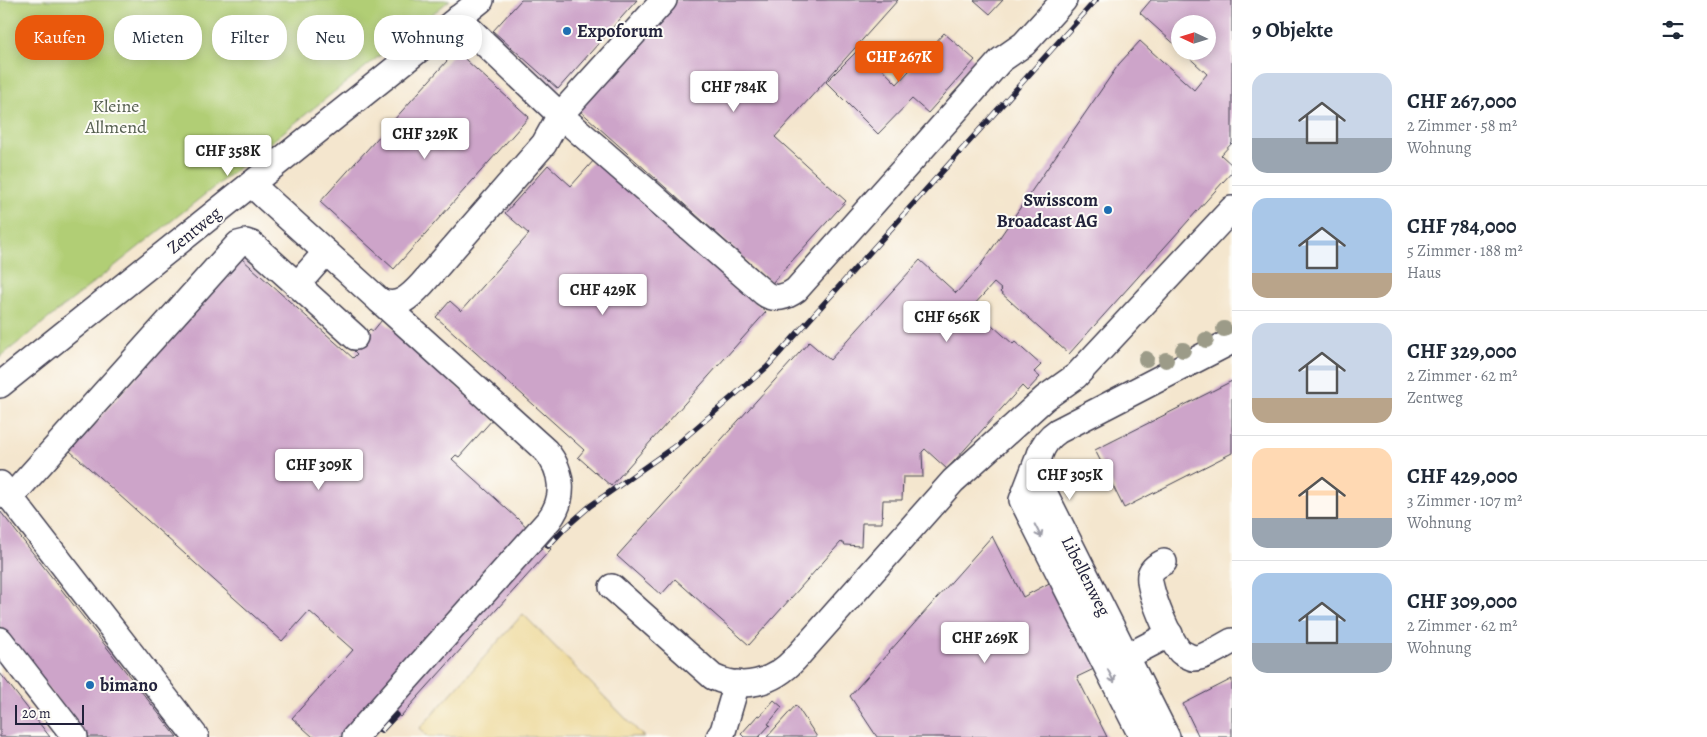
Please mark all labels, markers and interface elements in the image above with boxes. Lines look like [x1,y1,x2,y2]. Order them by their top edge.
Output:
chip: Kaufen [15,15,104,60]
chip: Mieten [114,15,202,60]
chip: Filter [212,15,287,60]
chip: Neu [297,15,364,60]
chip: Wohnung [374,15,482,60]
north arrow [1171,15,1216,60]
map controls [1171,15,1216,60]
text: 9 Objekte [1252,16,1333,44]
icon: filters [1659,16,1687,44]
place label: Expoforum [577,19,663,43]
marker: Expoforum [561,25,573,37]
pin: CHF 267K [847,41,951,83]
text: CHF 267K [866,46,932,68]
pin: CHF 784K [682,70,786,113]
text: CHF 784K [701,76,767,98]
text: CHF 267,000 [1407,87,1517,115]
icon: home [1292,93,1352,153]
park label: Kleine Allmend [84,94,147,139]
text: 2 Zimmer · 58 m² [1407,115,1517,137]
pin: CHF 329K [373,118,477,160]
text: CHF 329K [392,123,458,145]
pin: CHF 358K [176,134,280,177]
text: Wohnung [1407,137,1471,159]
text: CHF 358K [196,140,261,162]
place label: Swisscom Broadcast AG [996,188,1098,233]
street label: Zentweg [162,201,226,259]
marker: Swisscom Broadcast AG [1102,204,1114,216]
text: CHF 784,000 [1407,212,1517,240]
icon: home [1292,218,1352,278]
text: 5 Zimmer · 188 m² [1407,240,1523,262]
text: Haus [1407,262,1441,284]
pin: CHF 429K [551,274,655,316]
text: CHF 429K [570,279,636,301]
pin: CHF 656K [895,300,999,343]
text: CHF 656K [914,306,980,328]
text: CHF 329,000 [1407,337,1517,365]
icon: home [1292,343,1352,403]
text: 2 Zimmer · 62 m² [1407,365,1518,387]
text: Zentweg [1407,387,1463,409]
pin: CHF 309K [267,448,371,491]
text: CHF 309K [286,454,352,476]
pin: CHF 305K [1018,458,1122,501]
text: CHF 429,000 [1407,462,1518,490]
text: CHF 305K [1037,464,1103,486]
icon: home [1292,468,1352,528]
text: 3 Zimmer · 107 m² [1407,490,1522,512]
text: Wohnung [1407,512,1471,534]
one-way arrow [1034,523,1043,538]
street label: Libellenweg [1056,532,1116,620]
text: CHF 309,000 [1407,587,1517,615]
icon: home [1292,593,1352,653]
text: 2 Zimmer · 62 m² [1407,615,1518,637]
pin: CHF 269K [933,622,1037,664]
text: CHF 269K [952,627,1018,649]
text: Wohnung [1407,637,1471,659]
one-way arrow [1107,668,1116,683]
place label: bimano [99,673,158,697]
marker: bimano [84,679,96,691]
scale bar [15,702,84,725]
text: 20 m [22,704,51,723]

